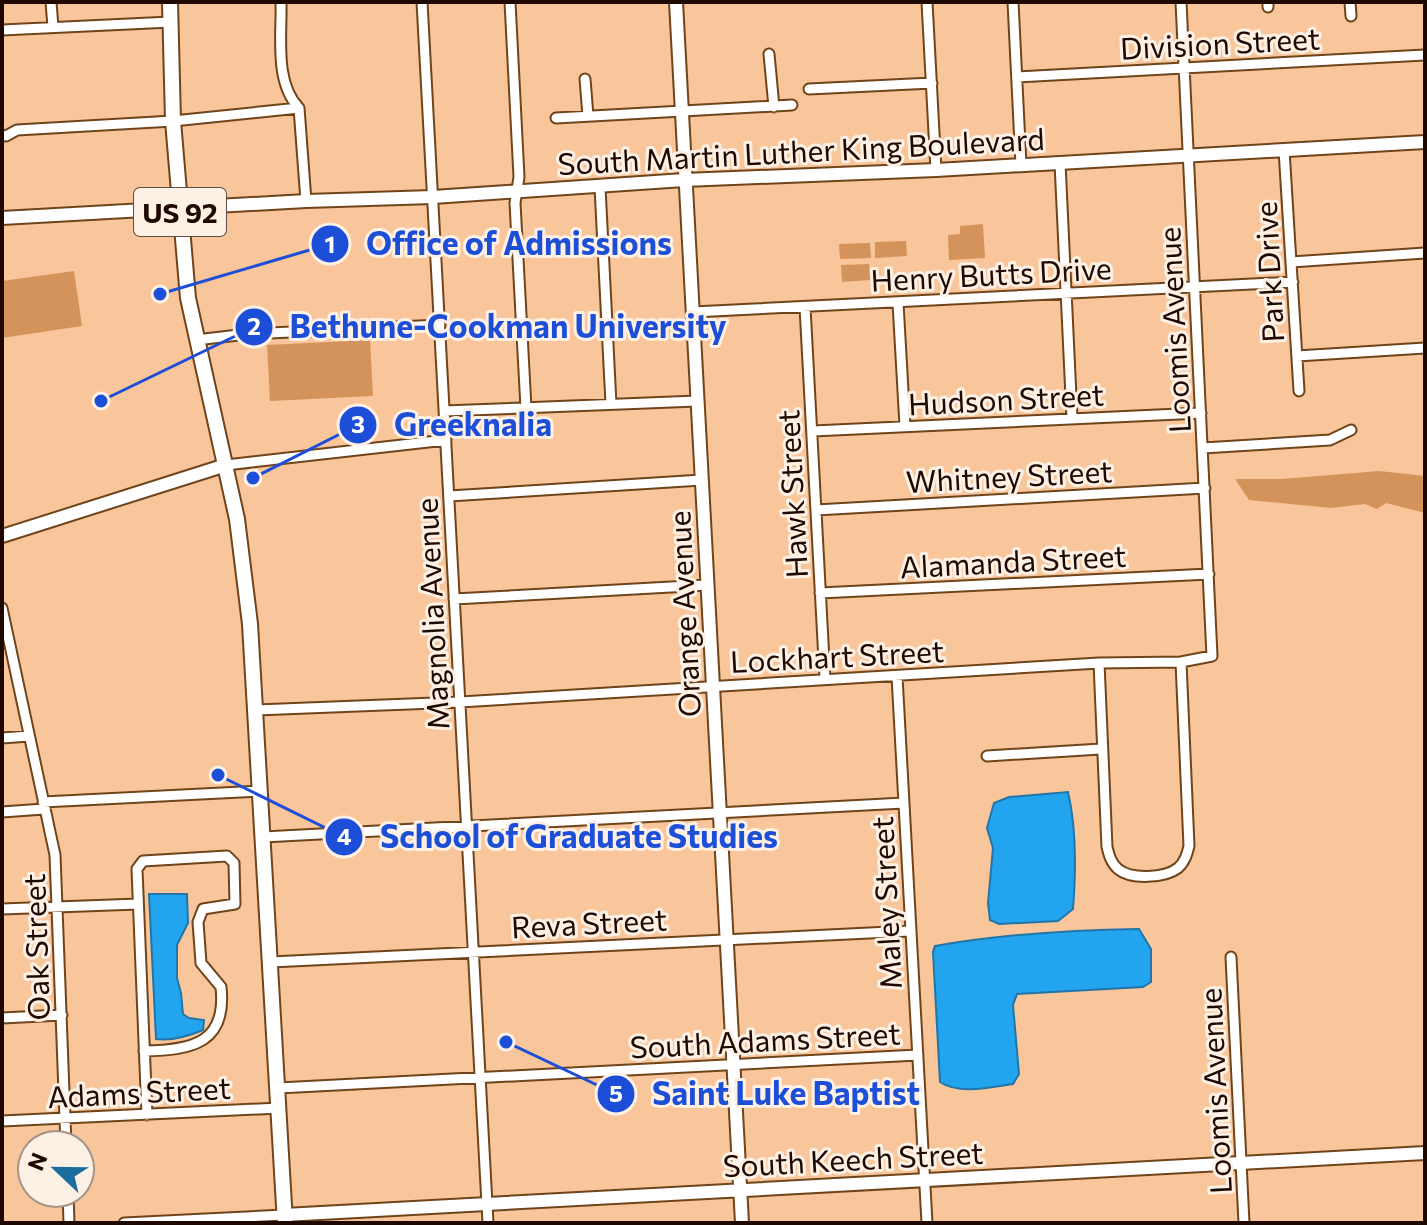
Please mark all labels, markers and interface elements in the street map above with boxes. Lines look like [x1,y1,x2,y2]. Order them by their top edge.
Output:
street label: Division Street [1119,18,1321,66]
street label: South Martin Luther King Boulevard [557,119,1045,181]
road number: US 92 [134,188,226,236]
street label: Park Drive [1246,201,1290,343]
callout: Office of Admissions [310,216,688,272]
text: Office of Admissions [366,222,672,262]
street label: Loomis Avenue [1149,226,1197,434]
text: 1 [325,229,335,258]
street label: Henry Butts Drive [870,248,1112,298]
callout: Bethune-Cookman University [234,299,743,355]
text: Bethune-Cookman University [289,305,727,345]
text: 2 [247,311,261,340]
street label: Hudson Street [907,374,1105,422]
callout: Greeknalia [338,397,568,453]
text: Greeknalia [394,403,552,443]
text: 3 [351,409,365,438]
street label: Hawk Street [768,409,814,579]
street label: Whitney Street [905,451,1113,499]
street label: Magnolia Avenue [406,497,456,731]
street label: Orange Avenue [659,510,707,718]
street label: Alamanda Street [899,536,1127,584]
street label: Lockhart Street [729,631,945,679]
callout: School of Graduate Studies [324,809,794,865]
text: School of Graduate Studies [380,815,778,855]
street label: Maley Street [862,816,908,990]
text: 4 [337,821,352,850]
street label: Oak Street [14,873,56,1021]
street label: Reva Street [510,899,668,945]
street label: Loomis Avenue [1190,987,1238,1195]
street label: South Adams Street [629,1013,901,1065]
callout: Saint Luke Baptist [596,1066,936,1122]
street label: Adams Street [46,1068,232,1114]
text: Saint Luke Baptist [652,1072,920,1112]
text: 5 [609,1078,623,1107]
north arrow [16,1129,96,1209]
street label: South Keech Street [722,1133,984,1183]
text: N [21,1149,53,1174]

